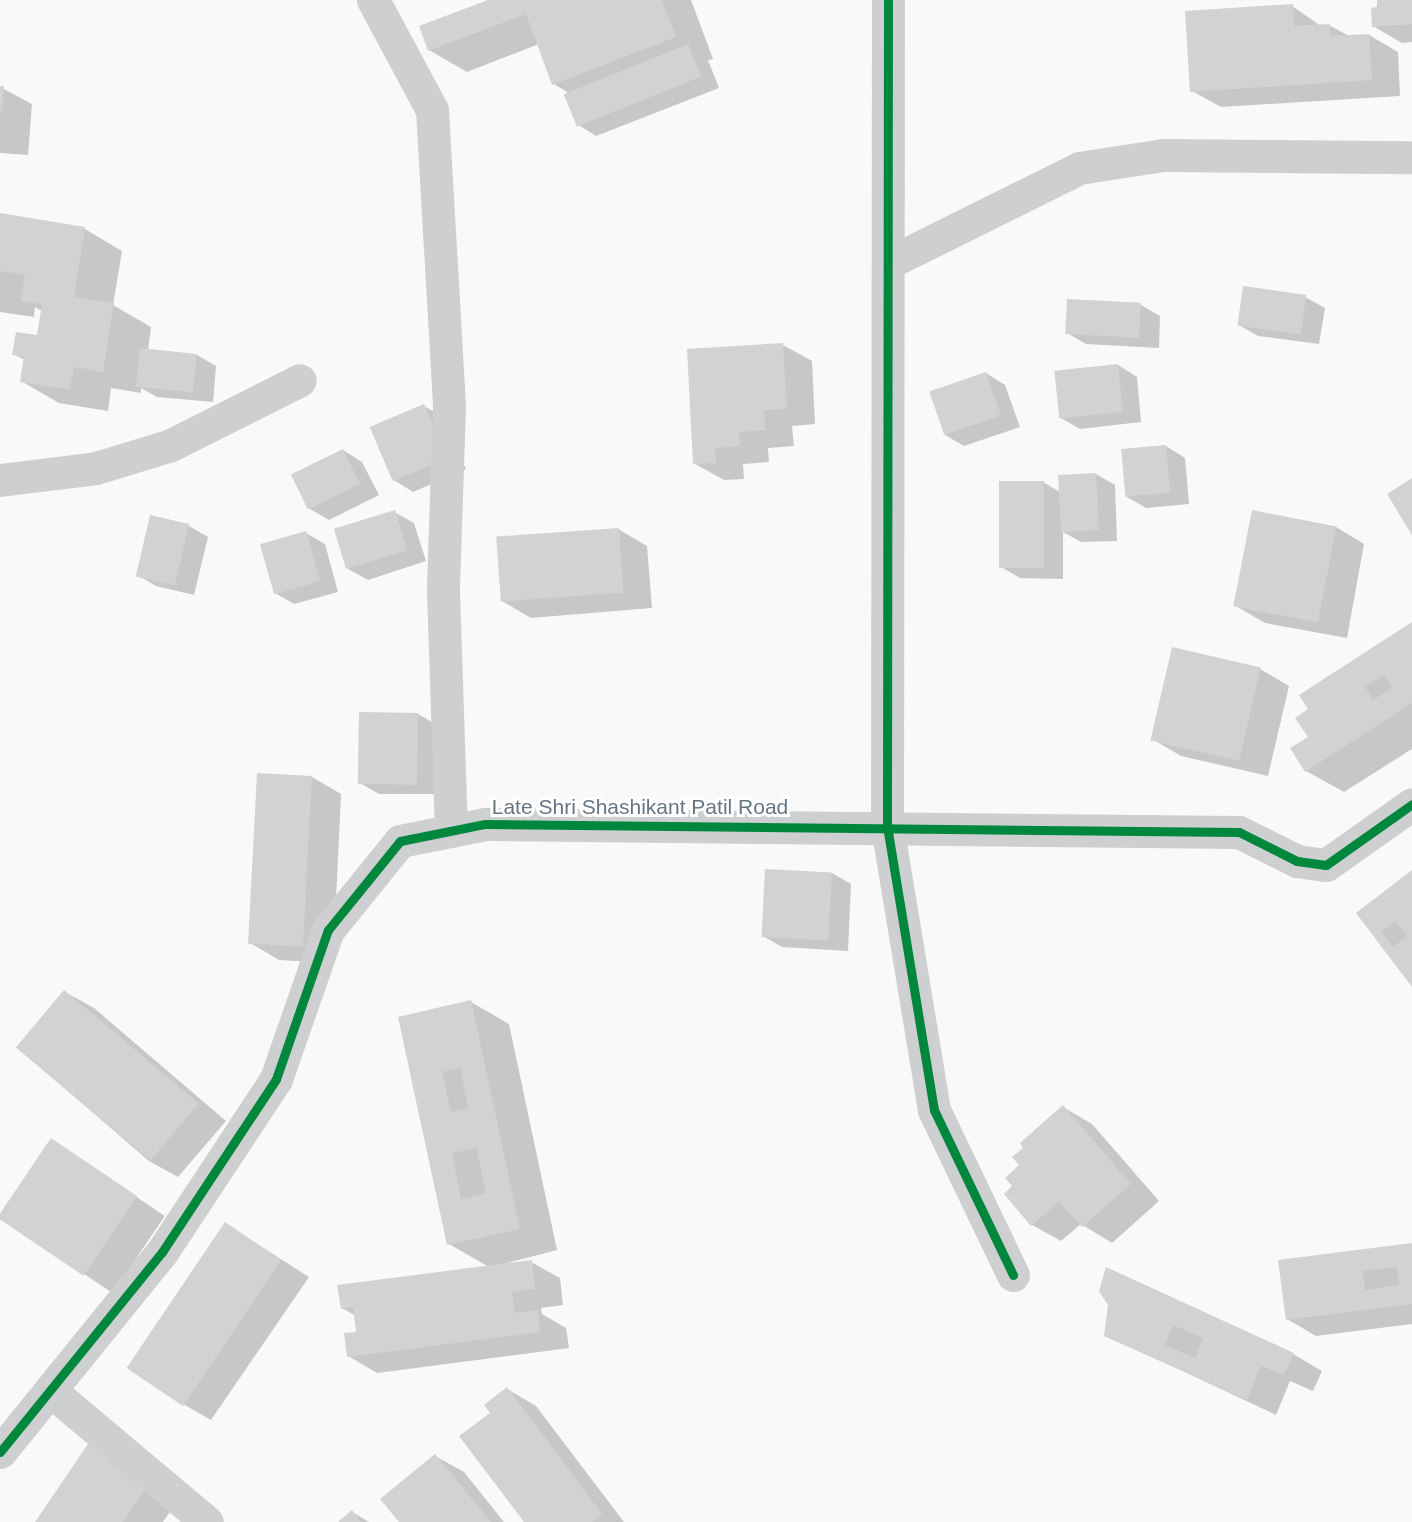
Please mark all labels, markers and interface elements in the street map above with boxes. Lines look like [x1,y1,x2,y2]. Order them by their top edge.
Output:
street label: Late Shri Shashikant Patil Road [492,794,788,820]

